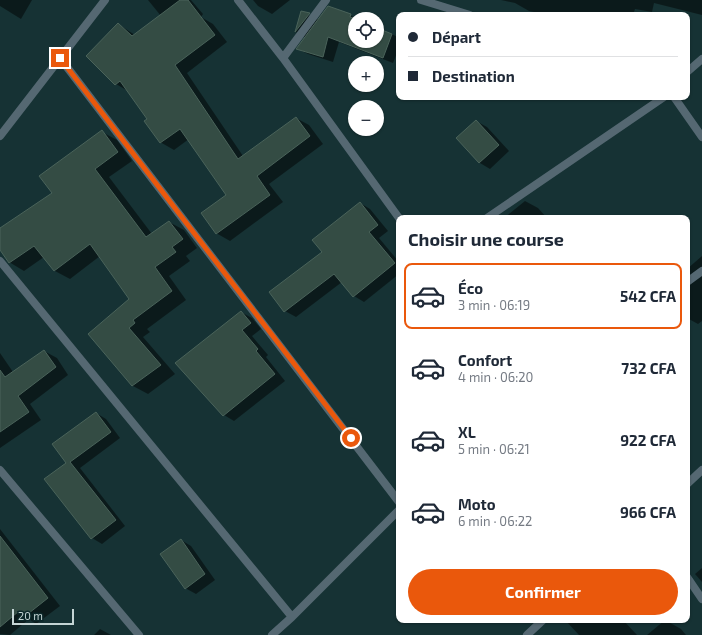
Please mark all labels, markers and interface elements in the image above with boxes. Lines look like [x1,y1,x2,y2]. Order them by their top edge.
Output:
map controls [348,12,384,136]
button: locate [348,12,384,48]
text: Départ [432,28,481,46]
route end [51,49,69,67]
button: + [348,56,384,92]
text: Destination [432,67,515,85]
button: − [348,100,384,136]
text: Choisir une course [408,228,564,250]
icon: car [410,278,446,314]
text: Éco [458,279,483,297]
text: 542 CFA [620,287,676,305]
text: 3 min · 06:19 [458,297,530,313]
icon: car [410,350,446,386]
text: Confort [458,351,512,369]
text: 732 CFA [621,359,676,377]
text: 4 min · 06:20 [458,369,533,385]
icon: car [410,422,446,458]
text: XL [458,423,476,441]
route start [342,429,360,447]
text: 922 CFA [620,431,676,449]
text: 5 min · 06:21 [458,441,530,457]
icon: car [410,494,446,530]
text: Moto [458,495,496,513]
text: 966 CFA [620,503,676,521]
text: 6 min · 06:22 [458,513,532,529]
button: Confirmer [408,569,678,615]
scale bar [12,607,74,626]
text: 20 m [18,609,43,622]

